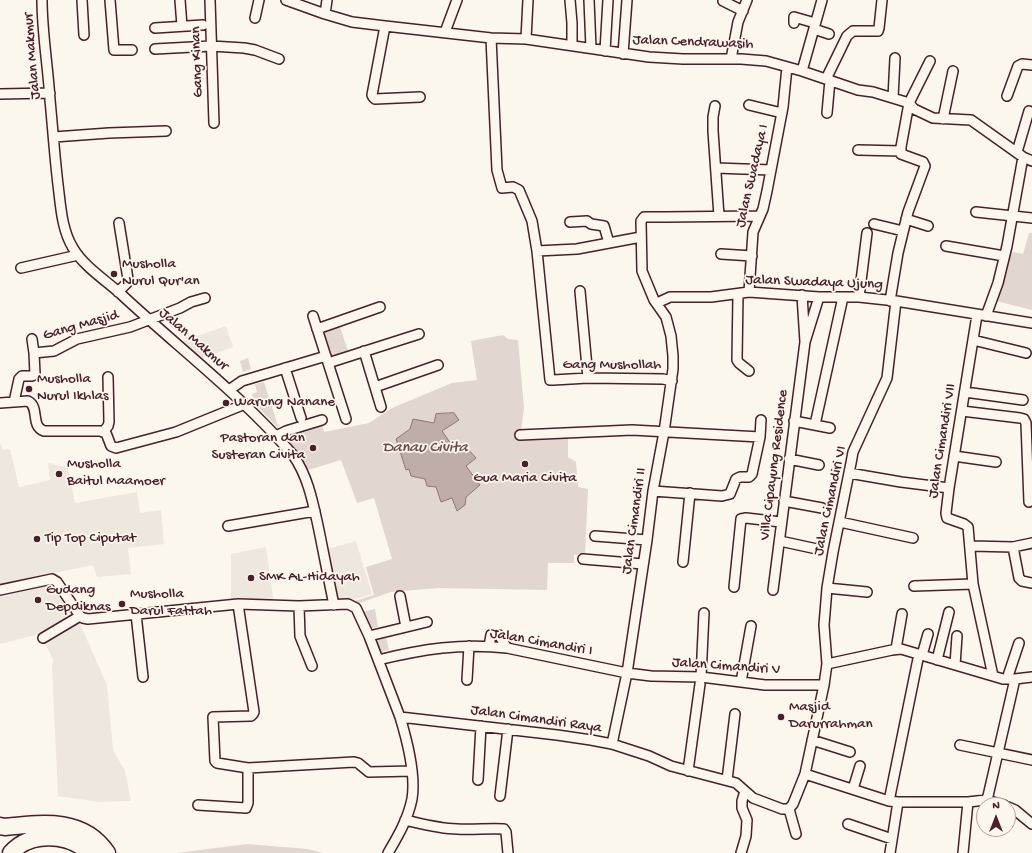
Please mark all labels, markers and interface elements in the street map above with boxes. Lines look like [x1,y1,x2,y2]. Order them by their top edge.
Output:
street label: Jalan Makmur [20,12,46,100]
street label: Gang Kinan [188,26,208,98]
street label: Jalan Cendrawasih [632,32,754,54]
street label: Jalan Swadaya I [732,123,774,229]
place label: Musholla Nurul Qur'an [122,256,200,291]
marker: Musholla Nurul Qur'an [109,269,119,279]
street label: Jalan Swadaya Ujung [745,272,883,294]
street label: Jalan Makmur [154,305,232,375]
street label: Gang Masjid [41,307,121,345]
street label: Gang Mushollah [563,357,661,375]
place label: Musholla Nurul Ikhlas [37,371,109,406]
street label: Jalan Cimandiri VII [925,382,961,500]
marker: Musholla Nurul Ikhlas [24,384,34,394]
street label: Villa Cipayung Residence [757,389,793,541]
place label: Warung Nanane [234,394,335,412]
marker: Warung Nanane [221,398,231,408]
place label: Pastoran dan Susteran Civita [212,430,305,465]
water label: Danau Civita [382,439,468,459]
marker: Pastoran dan Susteran Civita [308,443,318,453]
street label: Jalan Cimandiri VI [811,444,851,558]
place label: Musholla Baitul Maamoer [67,456,165,491]
marker: Gua Maria Civita [520,459,530,469]
street label: Jalan Cimandiri II [619,467,651,575]
marker: Musholla Baitul Maamoer [54,469,64,479]
place label: Gua Maria Civita [473,470,577,488]
place label: Tip Top Ciputat [45,530,136,548]
marker: Tip Top Ciputat [32,534,42,544]
place label: SMK AL-Hidayah [259,569,360,587]
marker: SMK AL-Hidayah [246,573,256,583]
place label: Gudang Depdiknas [46,582,111,617]
place label: Musholla Darul Fattah [130,586,212,621]
marker: Gudang Depdiknas [33,595,43,605]
marker: Musholla Darul Fattah [117,599,127,609]
street label: Jalan Cimandiri I [488,625,594,661]
street label: Jalan Cimandiri V [671,654,781,680]
place label: Masjid Darurrahman [789,699,873,734]
street label: Jalan Cimandiri Raya [469,702,603,738]
marker: Masjid Darurrahman [776,712,786,722]
north arrow [976,797,1016,837]
text: N [992,800,1000,812]

